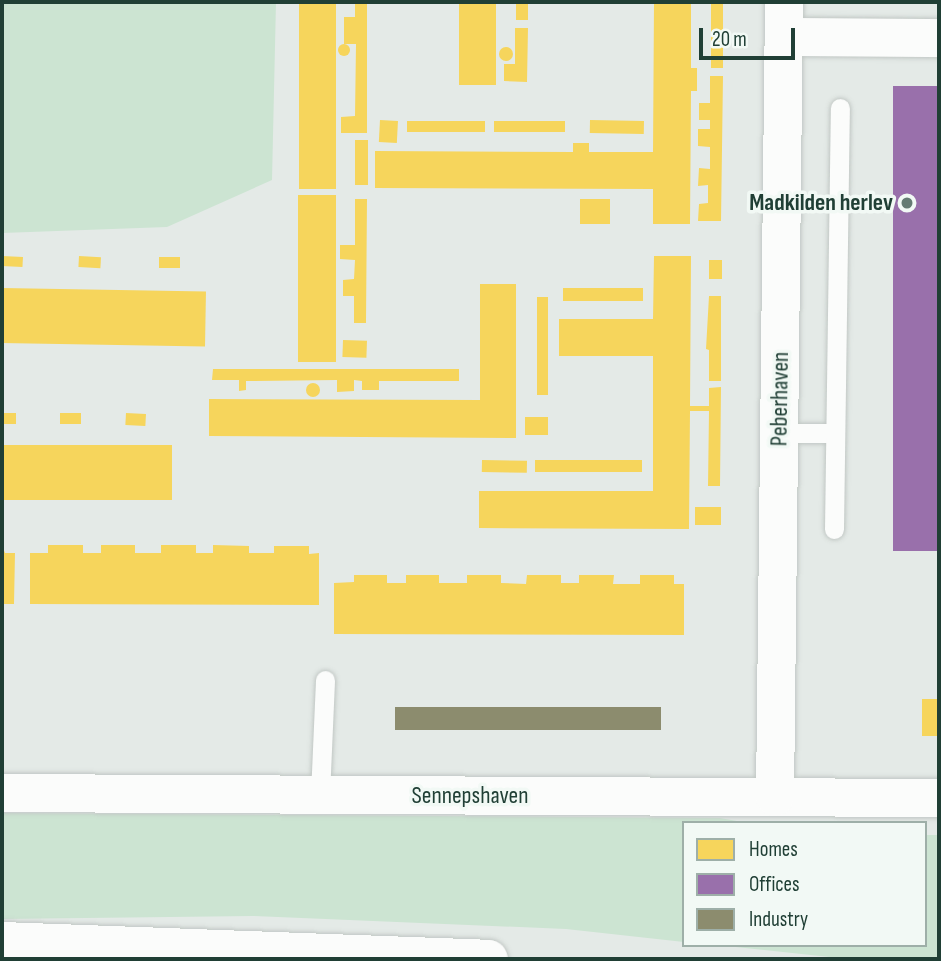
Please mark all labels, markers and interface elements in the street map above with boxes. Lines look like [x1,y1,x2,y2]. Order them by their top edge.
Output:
scale bar [703,14,799,58]
text: 20 m [712,27,747,52]
place label: Madkilden herlev [749,189,893,217]
marker: Madkilden herlev [899,195,915,211]
street label: Peberhaven [765,351,795,447]
street label: Sennepshaven [411,782,529,810]
legend [682,821,927,947]
text: Homes [749,837,798,862]
text: Offices [749,872,800,897]
text: Industry [749,907,808,932]

